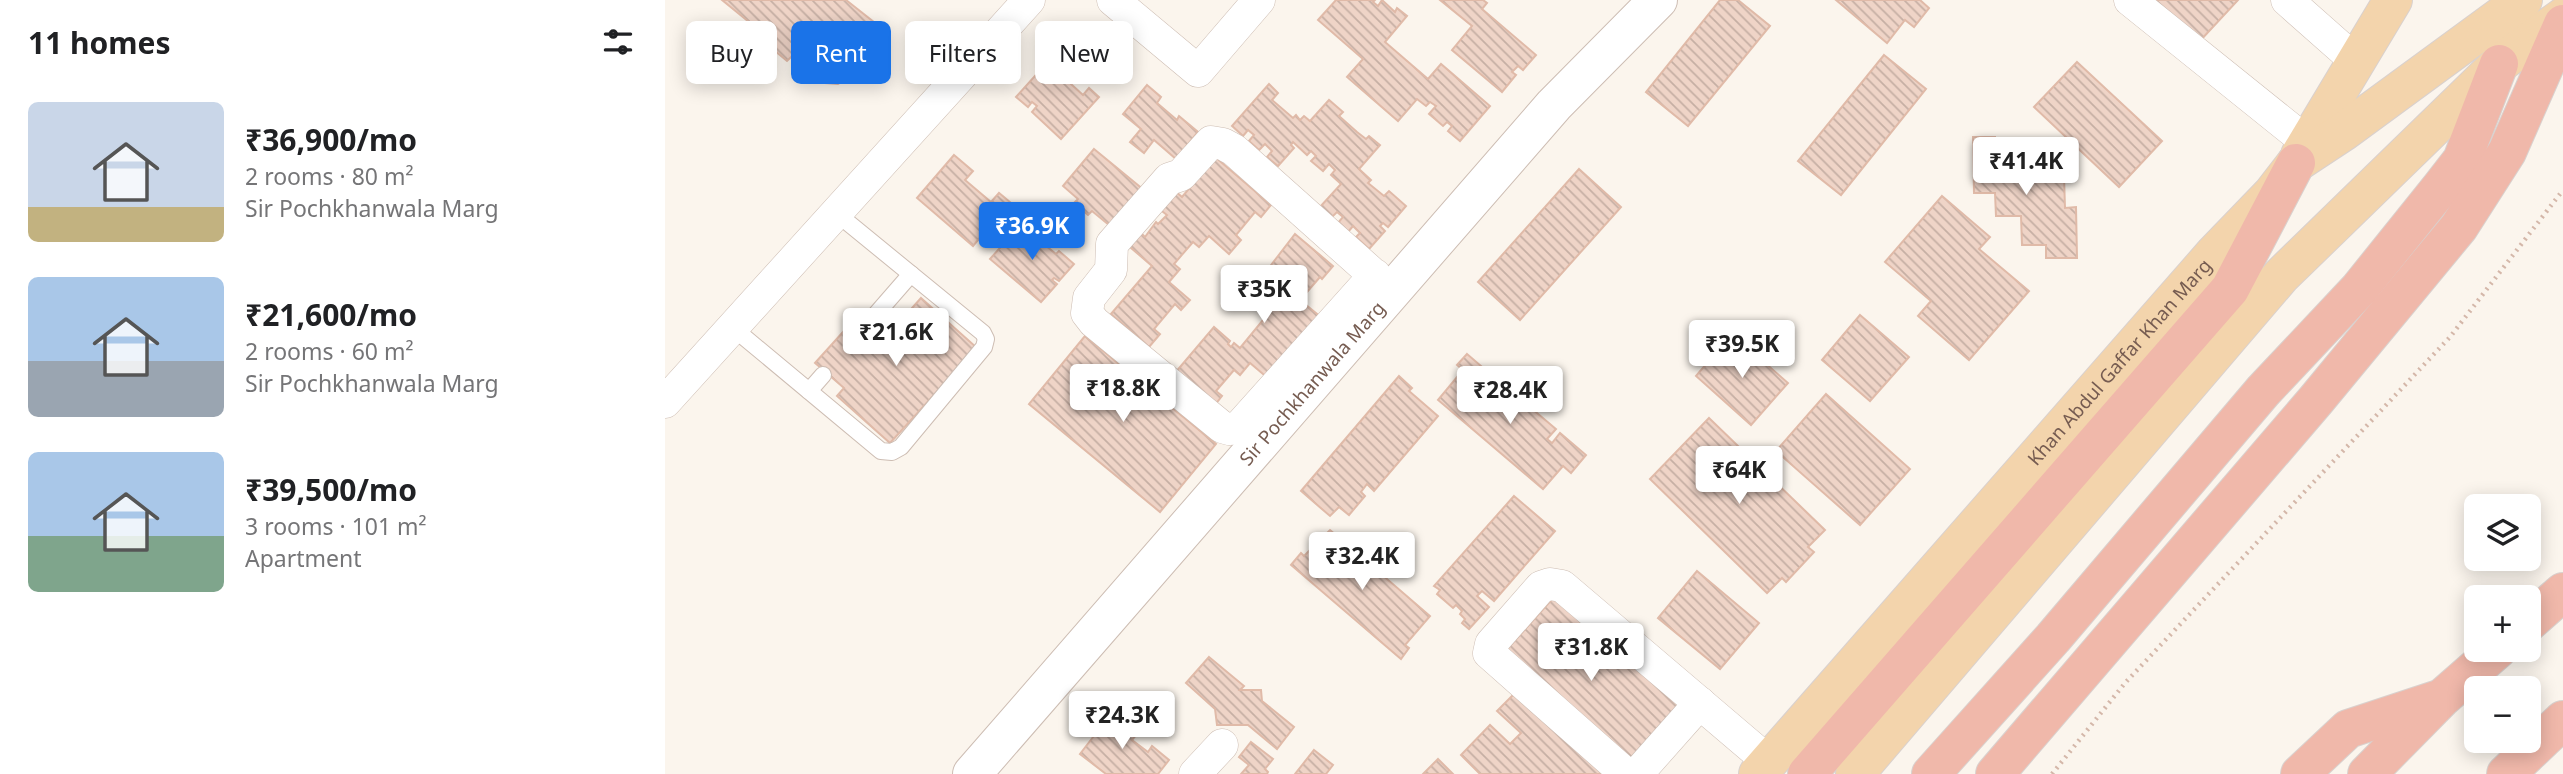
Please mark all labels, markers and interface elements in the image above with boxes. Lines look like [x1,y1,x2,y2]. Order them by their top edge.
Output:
chip: Buy [686,21,777,84]
chip: Rent [791,21,891,84]
chip: Filters [905,21,1021,84]
chip: New [1035,21,1133,84]
text: 11 homes [28,22,171,63]
icon: filters [599,23,637,61]
text: ₹36,900/mo [245,119,417,160]
icon: home [84,130,168,214]
pin: ₹41.4K [1969,138,2083,197]
text: ₹41.4K [1989,144,2063,176]
text: 2 rooms · 80 m² [245,160,414,192]
text: Sir Pochkhanwala Marg [245,192,499,224]
pin: ₹36.9K [975,202,1089,262]
text: ₹36.9K [995,209,1069,241]
street label: Khan Abdul Gaffar Khan Marg [2021,253,2217,471]
pin: ₹35K [1223,266,1305,325]
text: ₹35K [1237,272,1291,304]
text: ₹21,600/mo [245,294,417,335]
street label: Sir Pochkhanwala Marg [1233,296,1391,471]
icon: home [84,305,168,389]
pin: ₹21.6K [839,308,953,368]
text: ₹21.6K [859,315,933,347]
pin: ₹39.5K [1685,320,1799,380]
text: ₹39.5K [1705,327,1779,359]
text: 2 rooms · 60 m² [245,335,414,367]
pin: ₹18.8K [1066,364,1180,424]
pin: ₹28.4K [1453,366,1567,426]
text: Sir Pochkhanwala Marg [245,367,499,399]
text: ₹18.8K [1086,371,1160,403]
text: ₹28.4K [1473,373,1547,405]
pin: ₹64K [1698,447,1780,506]
text: ₹64K [1712,453,1766,485]
text: ₹39,500/mo [245,469,417,510]
icon: home [84,480,168,564]
map controls [2464,494,2541,753]
button: layers [2464,494,2541,571]
text: 3 rooms · 101 m² [245,510,427,542]
pin: ₹32.4K [1305,532,1419,592]
text: ₹32.4K [1325,539,1399,571]
text: Apartment [245,542,362,574]
button: + [2464,585,2541,662]
pin: ₹31.8K [1534,624,1648,683]
text: ₹31.8K [1554,630,1628,662]
button: − [2464,676,2541,753]
pin: ₹24.3K [1065,692,1179,751]
text: ₹24.3K [1085,698,1159,730]

